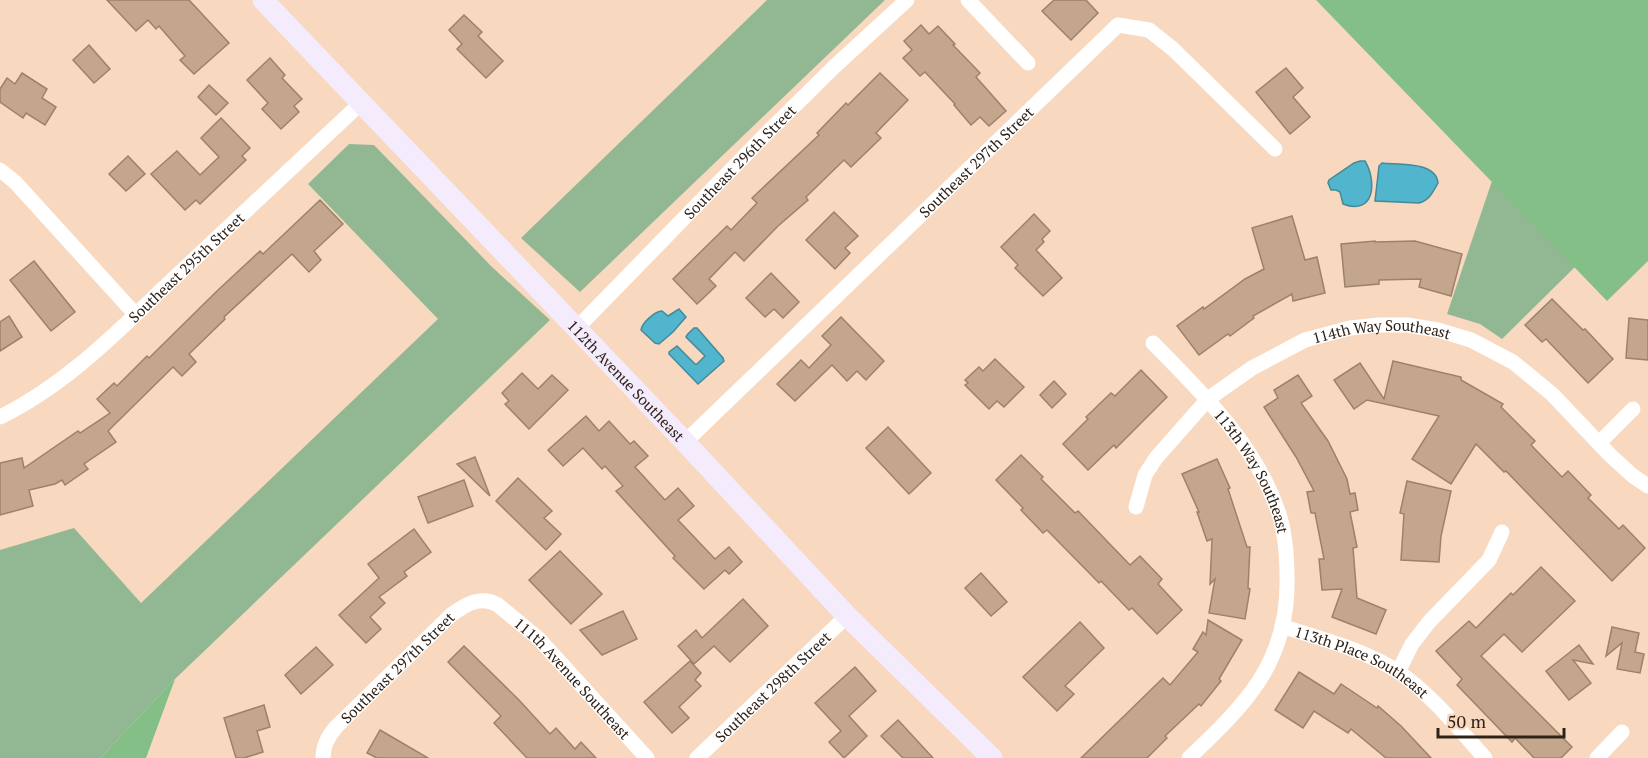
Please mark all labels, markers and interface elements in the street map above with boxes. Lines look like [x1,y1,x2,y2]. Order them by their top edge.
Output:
street label: Southeast 296th Street [679,100,800,223]
street label: Southeast 297th Street [914,102,1038,222]
street label: Southeast 295th Street [124,207,249,327]
street label: 112th Avenue Southeast [563,315,689,446]
street label: 114th Way Southeast [1310,315,1454,348]
street label: 113th Way Southeast [1210,405,1294,536]
street label: Southeast 297th Street [336,607,459,727]
street label: 111th Avenue Southeast [510,613,635,744]
street label: 113th Place Southeast [1292,621,1434,702]
street label: Southeast 298th Street [710,627,835,746]
scale bar [1438,701,1564,739]
text: 50 m [1447,709,1487,733]

